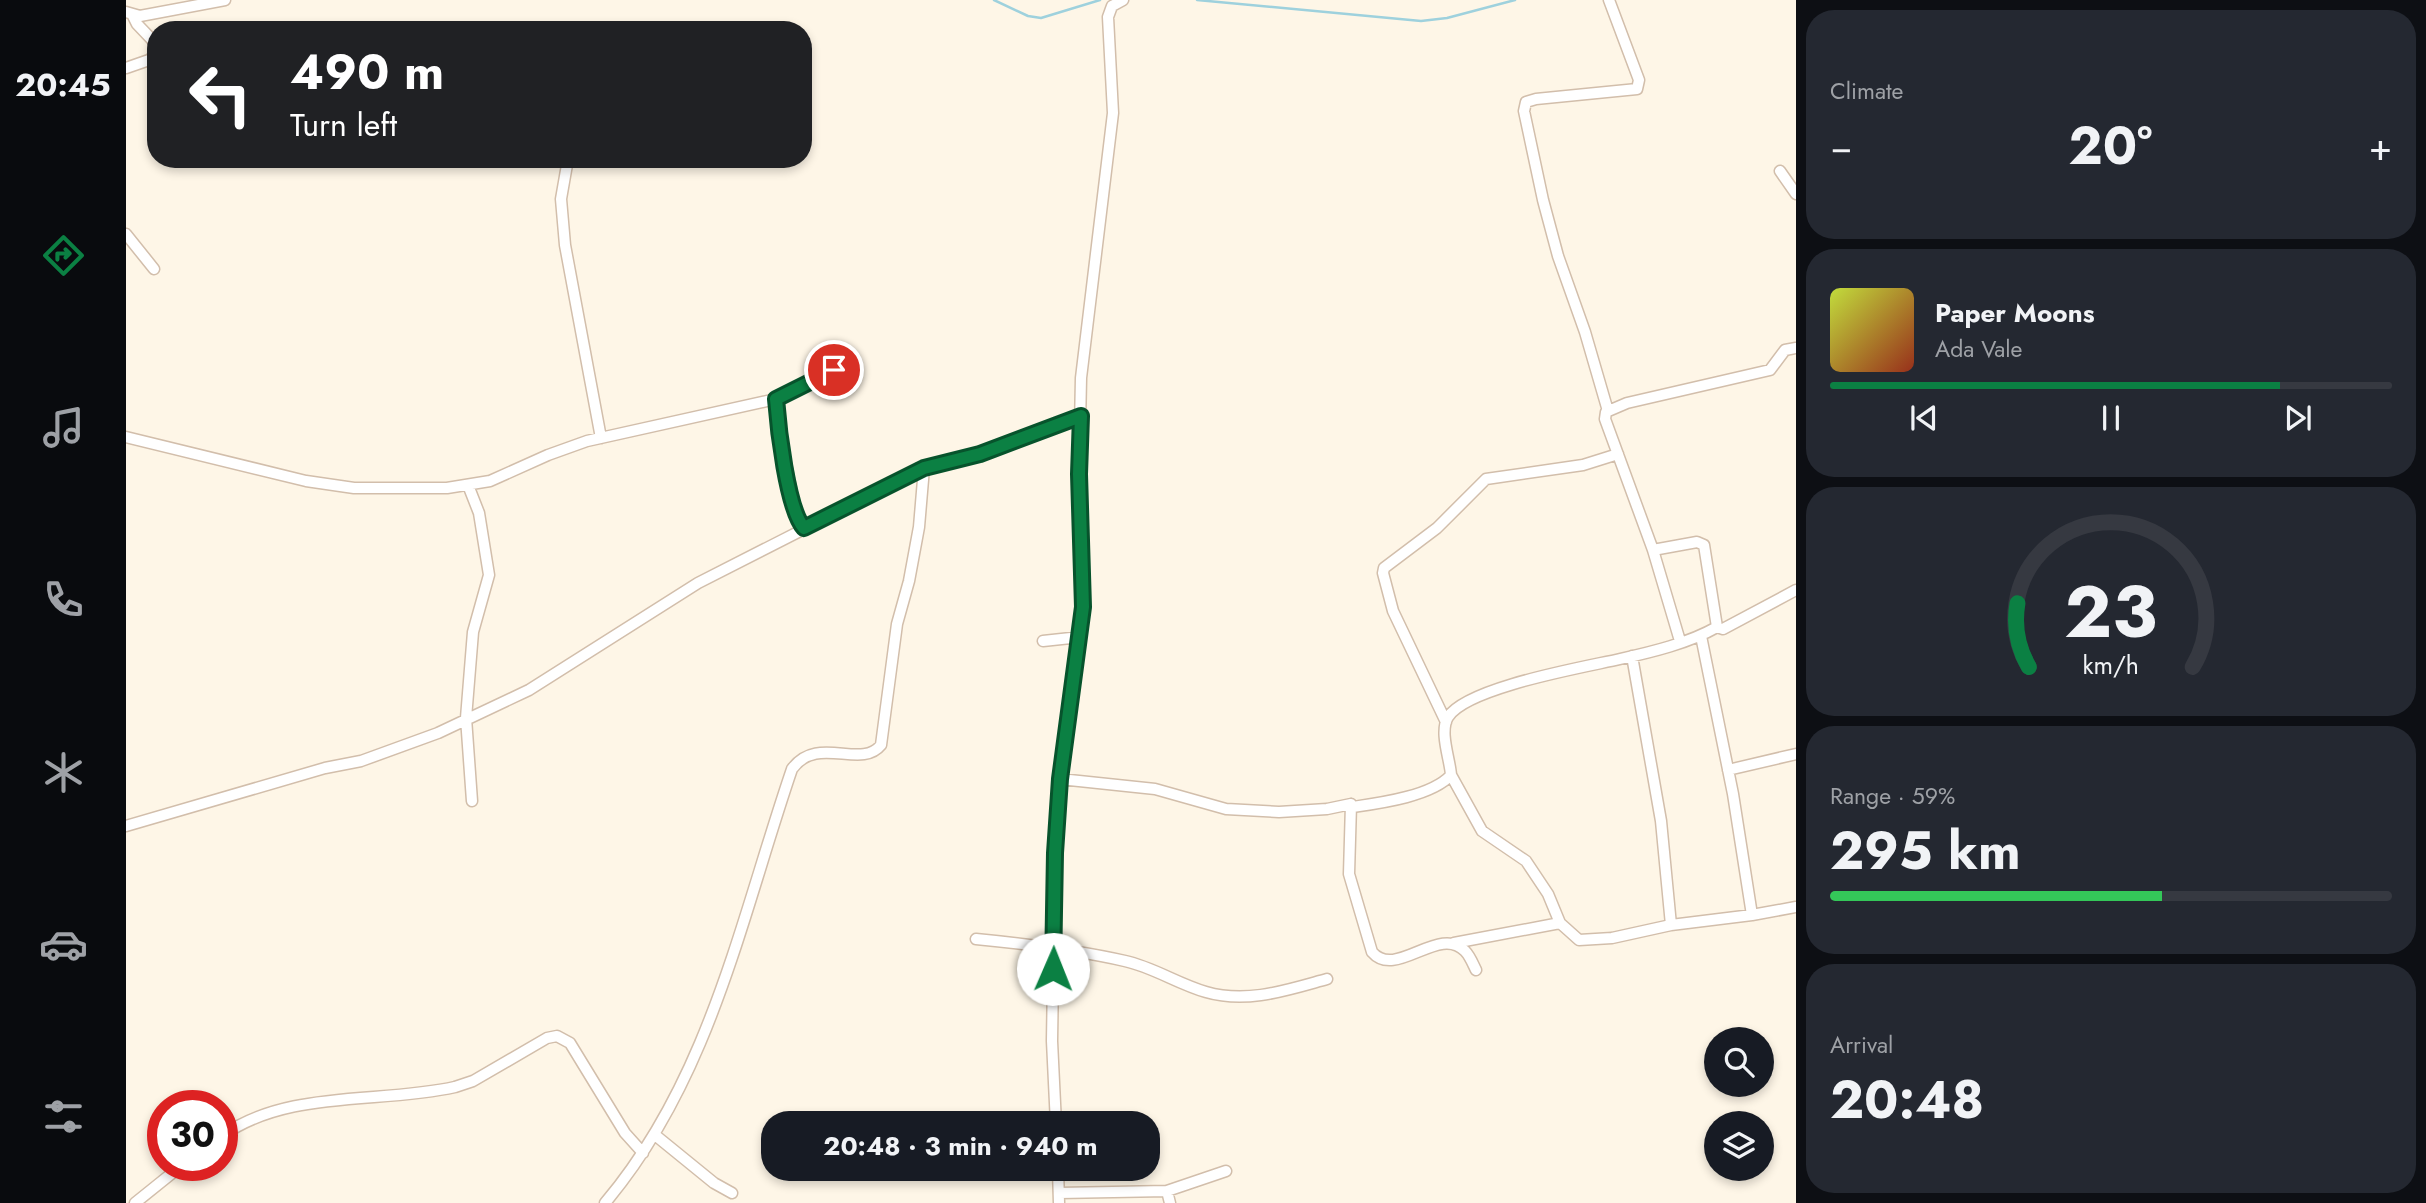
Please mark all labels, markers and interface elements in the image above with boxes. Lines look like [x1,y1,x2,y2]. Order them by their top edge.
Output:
text: 490 m [290,37,444,107]
icon: left [175,49,266,140]
text: 20:45 [15,62,111,108]
text: Climate [1830,74,1903,108]
text: Turn left [290,102,397,148]
text: 20° [2069,108,2153,184]
text: − [1830,119,1852,174]
text: + [2369,119,2392,174]
icon: directions [39,231,88,280]
text: Paper Moons [1935,294,2095,332]
text: Ada Vale [1935,332,2022,366]
pin [804,340,864,400]
icon: arrive [815,351,853,389]
icon: previous [1905,399,1943,437]
icon: pause [2092,399,2130,437]
icon: next [2279,399,2317,437]
icon: music [39,403,88,452]
text: 23 [2065,560,2157,665]
icon: phone [39,575,88,624]
text: km/h [2083,647,2139,683]
icon: climate [39,748,88,797]
text: Range · 59% [1830,779,1955,813]
text: 295 km [1830,813,2021,889]
icon: car [39,920,88,969]
position arrow [1016,932,1090,1006]
map controls [1704,1027,1774,1181]
button: search [1704,1027,1774,1097]
text: Arrival [1830,1028,1893,1062]
text: 20:48 [1830,1062,1984,1138]
speed limit sign: 30 [147,1090,238,1181]
icon: filters [39,1092,88,1141]
button: layers [1704,1111,1774,1181]
text: 20:48 · 3 min · 940 m [823,1127,1098,1165]

